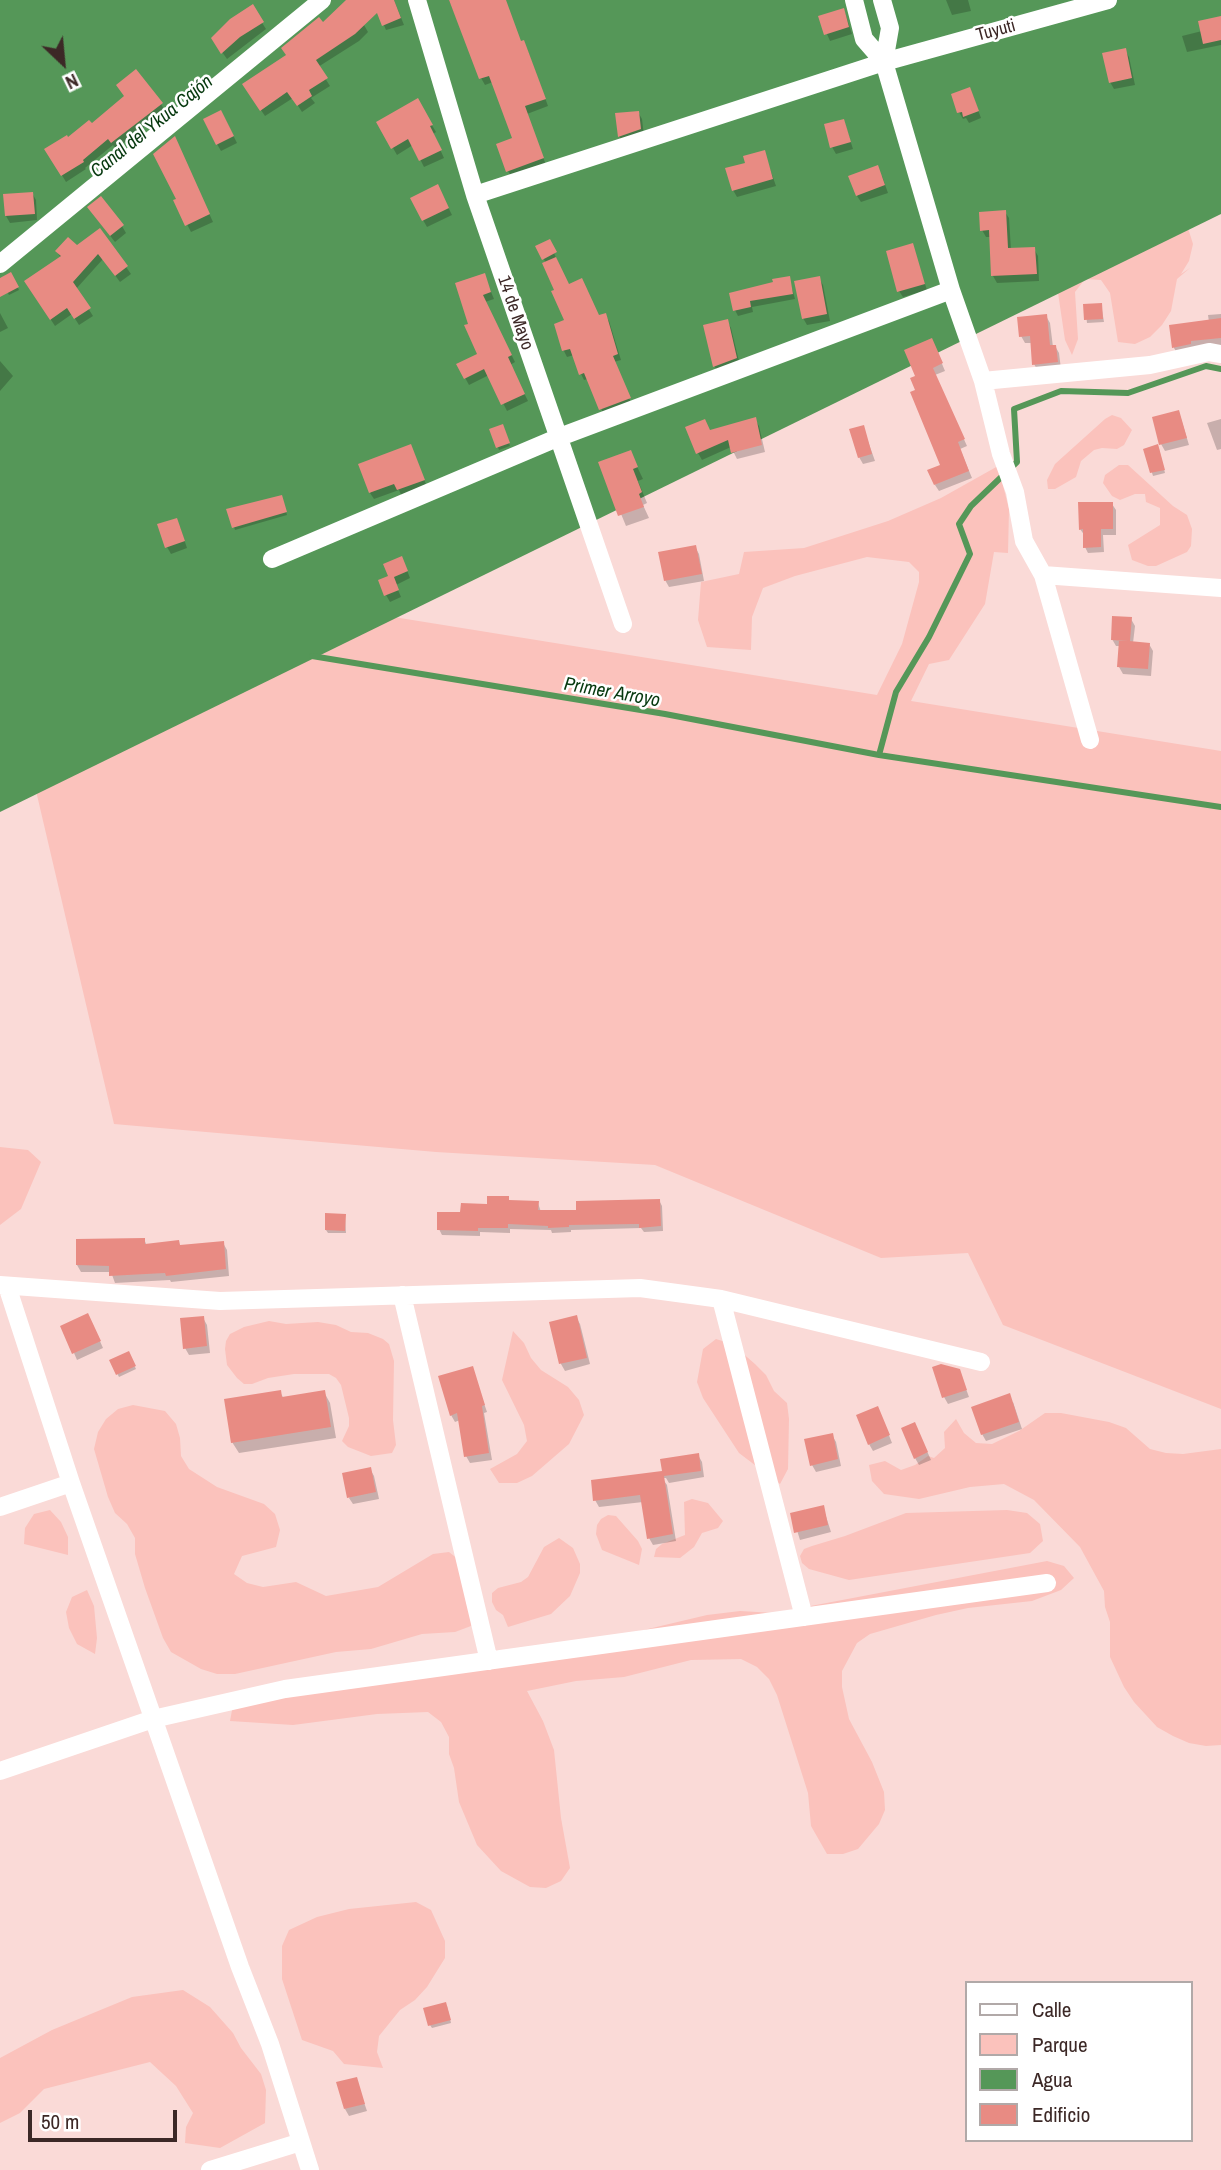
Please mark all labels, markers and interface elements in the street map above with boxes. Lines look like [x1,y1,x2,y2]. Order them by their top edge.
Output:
street label: Tuyuti [974,15,1018,47]
north arrow [28,28,98,98]
text: N [61,68,83,96]
water label: Canal del Ykua Cajón [86,71,218,183]
street label: 14 de Mayo [492,273,538,353]
water label: Primer Arroyo [562,673,662,713]
legend [965,1981,1193,2142]
text: Calle [1032,1995,1071,2024]
text: Parque [1032,2030,1088,2059]
text: Agua [1032,2065,1072,2094]
scale bar [32,2096,180,2140]
text: Edificio [1032,2100,1090,2129]
text: 50 m [41,2107,79,2136]

